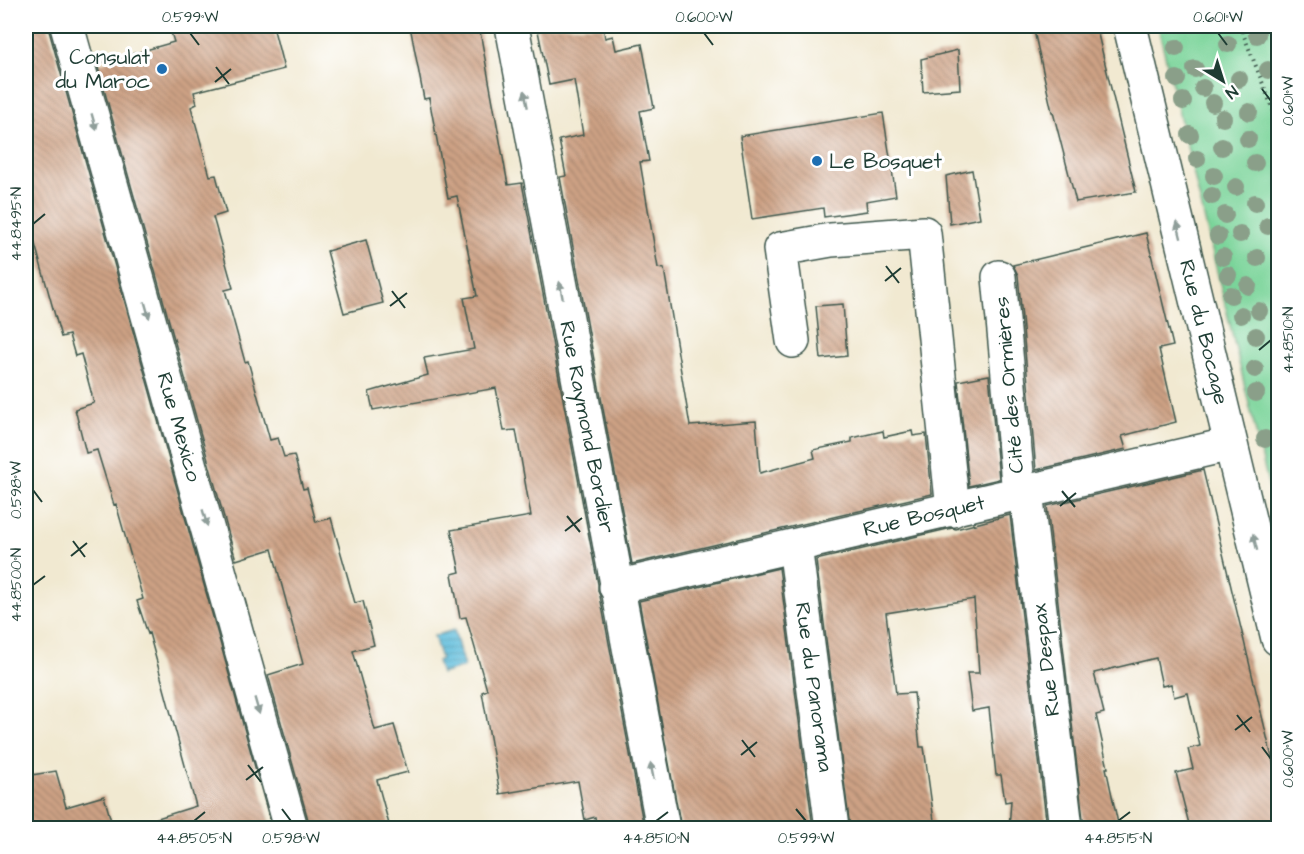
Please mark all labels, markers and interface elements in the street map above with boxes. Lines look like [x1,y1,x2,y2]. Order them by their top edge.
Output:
text: 0.599°W [162,7,218,28]
text: 0.600°W [675,7,733,28]
text: 0.601°W [1193,7,1243,28]
place label: Consulat du Maroc [55,43,150,96]
north arrow [1193,51,1253,111]
marker: Consulat du Maroc [155,62,169,76]
text: 0.601°W [1278,76,1299,126]
text: N [1221,80,1242,104]
one-way arrow [521,89,530,108]
one-way arrow [90,113,99,131]
place label: Le Bosquet [829,147,942,176]
marker: Le Bosquet [810,154,824,168]
text: 44.8495°N [6,187,27,261]
one-way arrow [1174,220,1184,239]
street label: Rue du Bocage [1170,257,1236,408]
one-way arrow [556,281,565,300]
street label: Cité des Ormières [987,295,1031,475]
one-way arrow [143,301,152,319]
text: 44.8510°N [1278,307,1299,373]
street label: Rue Raymond Bordier [550,318,622,536]
street label: Rue Mexico [150,369,208,485]
text: 0.598°W [6,461,27,519]
street label: Rue Bosquet [860,488,988,544]
one-way arrow [201,509,210,527]
one-way arrow [1249,532,1259,551]
text: 44.8500°N [6,548,27,622]
street label: Rue du Panorama [788,600,840,774]
street label: Rue Despax [1025,602,1068,718]
one-way arrow [253,697,262,715]
text: 0.600°W [1278,730,1299,788]
one-way arrow [647,761,656,780]
text: 44.8505°N [156,828,232,849]
text: 0.598°W [262,828,320,849]
text: 44.8510°N [623,828,689,849]
text: 0.599°W [778,828,834,849]
text: 44.8515°N [1084,828,1152,849]

